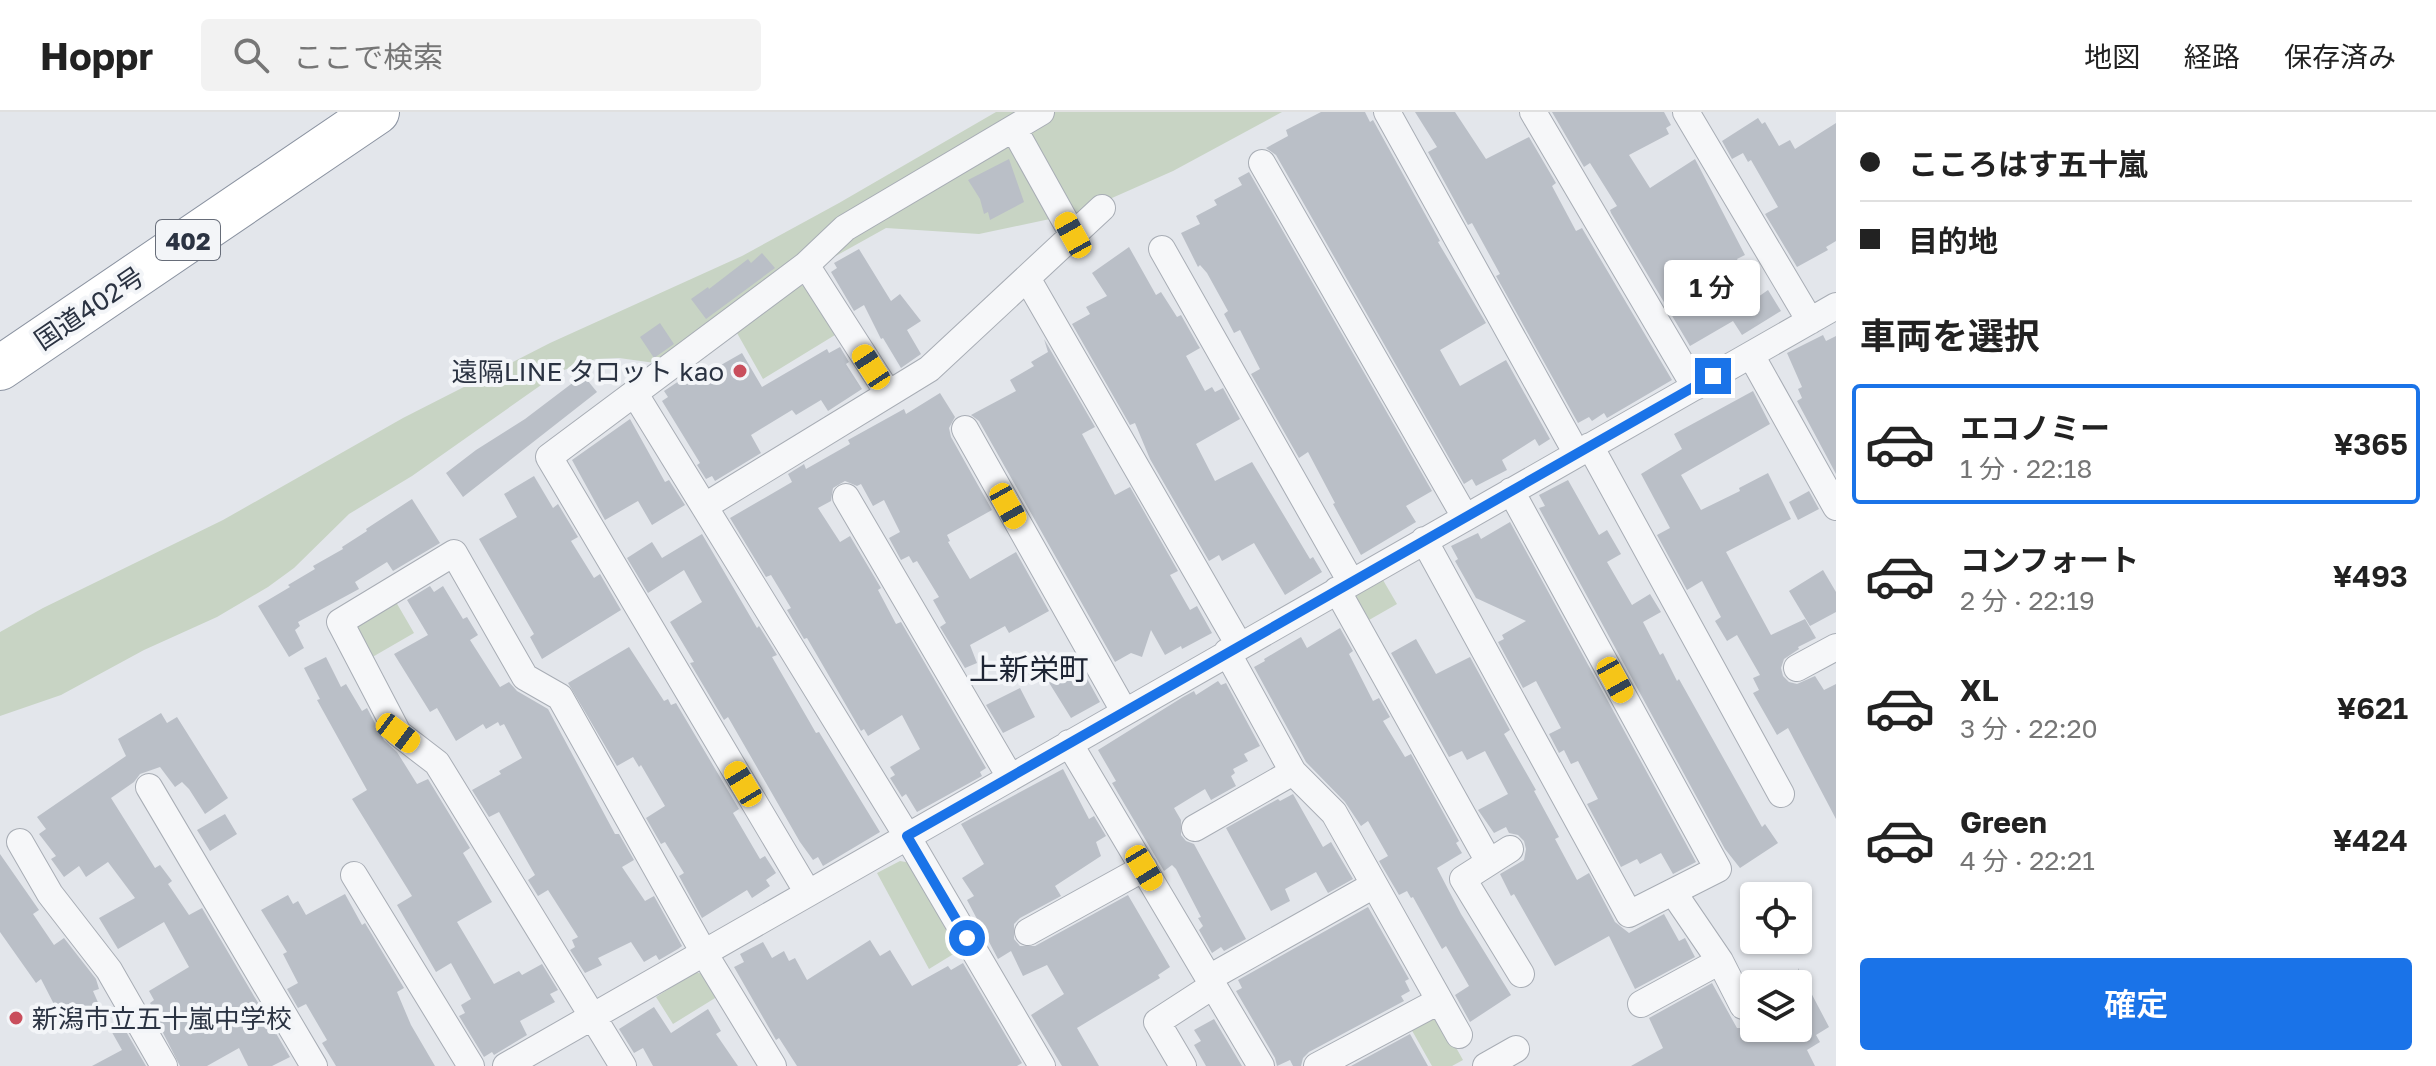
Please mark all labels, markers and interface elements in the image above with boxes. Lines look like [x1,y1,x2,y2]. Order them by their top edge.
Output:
search box [201,19,761,91]
text: Hoppr [40,33,153,78]
icon: search [229,33,273,77]
text: ここで検索 [293,39,443,75]
text: 地図 [2084,40,2140,73]
text: 経路 [2184,40,2240,73]
text: 保存済み [2284,40,2396,73]
text: こころはす五十嵐 [1908,146,2148,182]
car [1051,208,1095,262]
road number: 402 [156,220,220,260]
text: 目的地 [1908,223,1998,259]
street label: 国道402号 [28,260,150,356]
callout: 1 分 [1665,260,1761,316]
text: 1 分 [1689,272,1735,303]
text: 車両を選択 [1860,314,2040,357]
car [848,340,894,394]
place label: 遠隔LINE タロット kao [452,356,724,387]
route end [1695,358,1731,394]
marker: 遠隔LINE タロット kao [731,362,749,380]
icon: car [1864,408,1936,480]
text: エコノミー [1960,410,2110,446]
text: ¥365 [2334,426,2408,462]
text: 1 分 · 22:18 [1960,453,2092,484]
car [986,479,1030,533]
icon: car [1864,540,1936,612]
text: コンフォート [1960,542,2139,578]
text: ¥493 [2333,558,2408,594]
text: 2 分 · 22:19 [1960,585,2095,616]
district label: 上新栄町 [969,651,1089,687]
car [1593,653,1637,707]
icon: car [1864,672,1936,744]
text: XL [1960,672,1999,708]
text: ¥621 [2337,690,2408,726]
car [372,709,424,757]
text: 3 分 · 22:20 [1960,713,2098,744]
car [720,757,766,811]
icon: car [1864,804,1936,876]
text: Green [1960,804,2047,840]
text: ¥424 [2333,822,2408,858]
car [1121,841,1167,895]
text: 4 分 · 22:21 [1960,845,2095,876]
map controls [1740,882,1812,1042]
button: locate [1740,882,1812,954]
route start [949,920,985,956]
button: 確定 [1860,958,2412,1050]
button: layers [1740,970,1812,1042]
place label: 新潟市立五十嵐中学校 [32,1003,292,1034]
marker: 新潟市立五十嵐中学校 [7,1009,25,1027]

